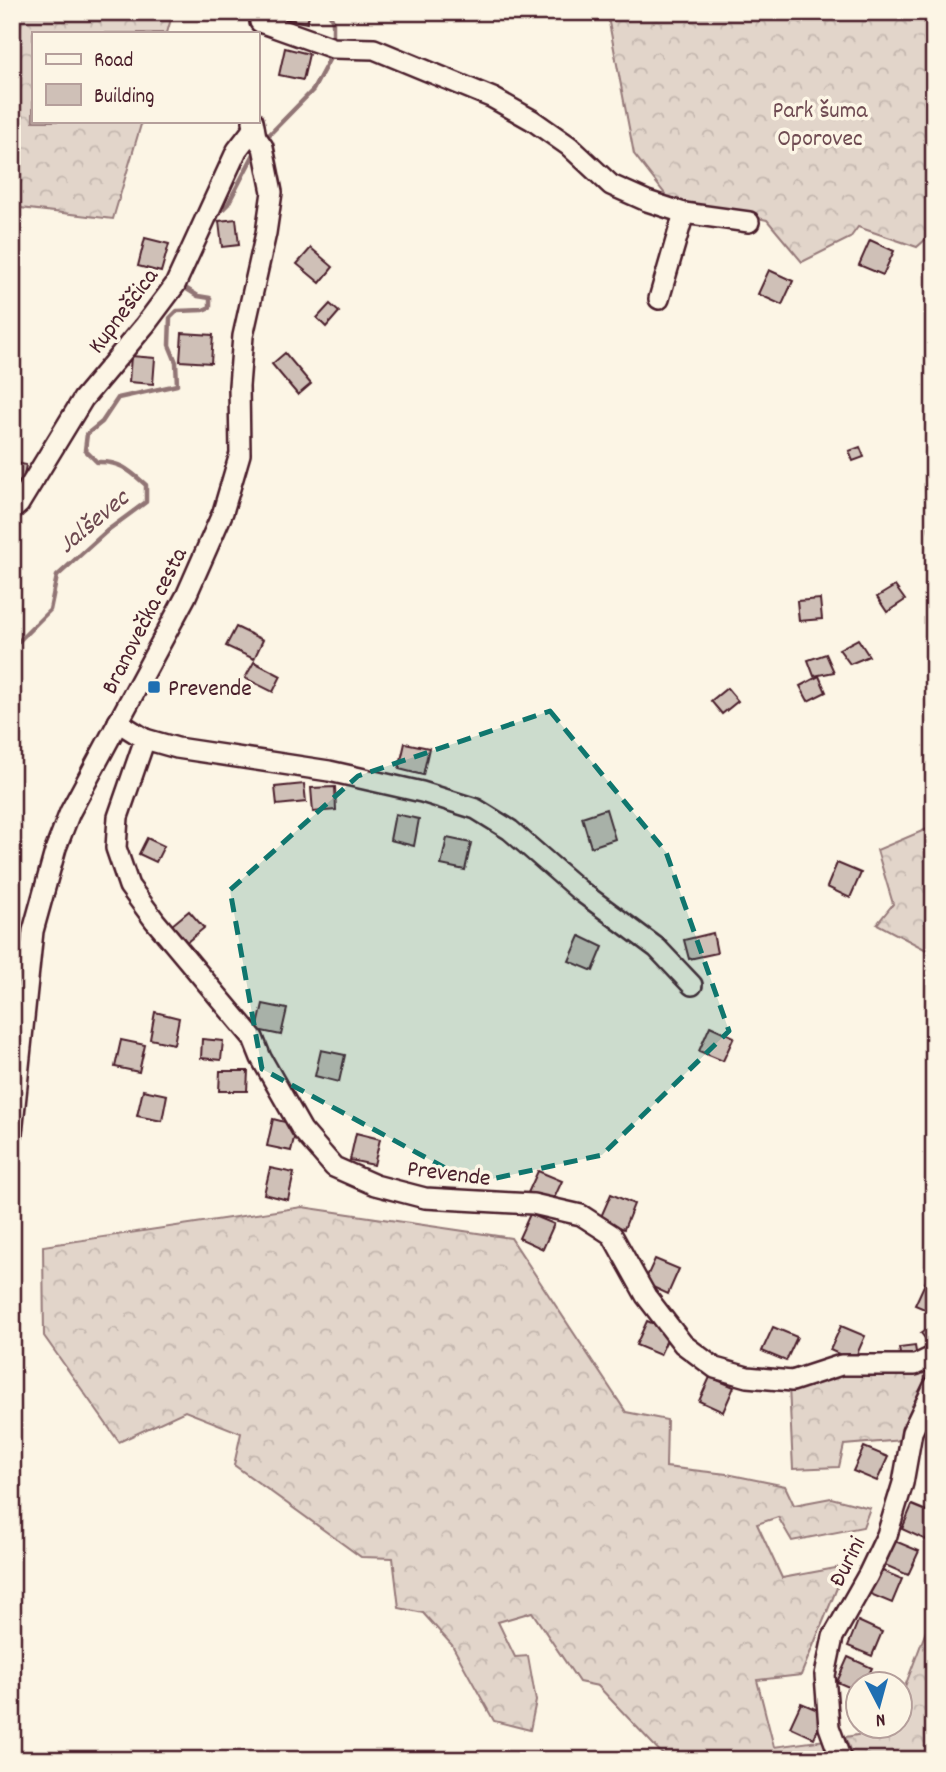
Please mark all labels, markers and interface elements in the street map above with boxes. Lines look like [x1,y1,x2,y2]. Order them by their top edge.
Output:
legend [32,32,259,122]
text: Road [94,47,133,77]
text: Building [94,83,154,113]
park label: Park šuma Oporovec [773,95,868,157]
street label: Kupneščica [81,261,168,362]
water label: Jalševec [50,481,139,564]
street label: Branovečka cesta [94,541,198,701]
place label: Prevende [168,673,252,707]
marker: Prevende [146,679,162,695]
street label: Prevende [405,1153,492,1197]
street label: Đurini [822,1531,876,1593]
north arrow [844,1670,914,1740]
text: N [874,1705,886,1732]

